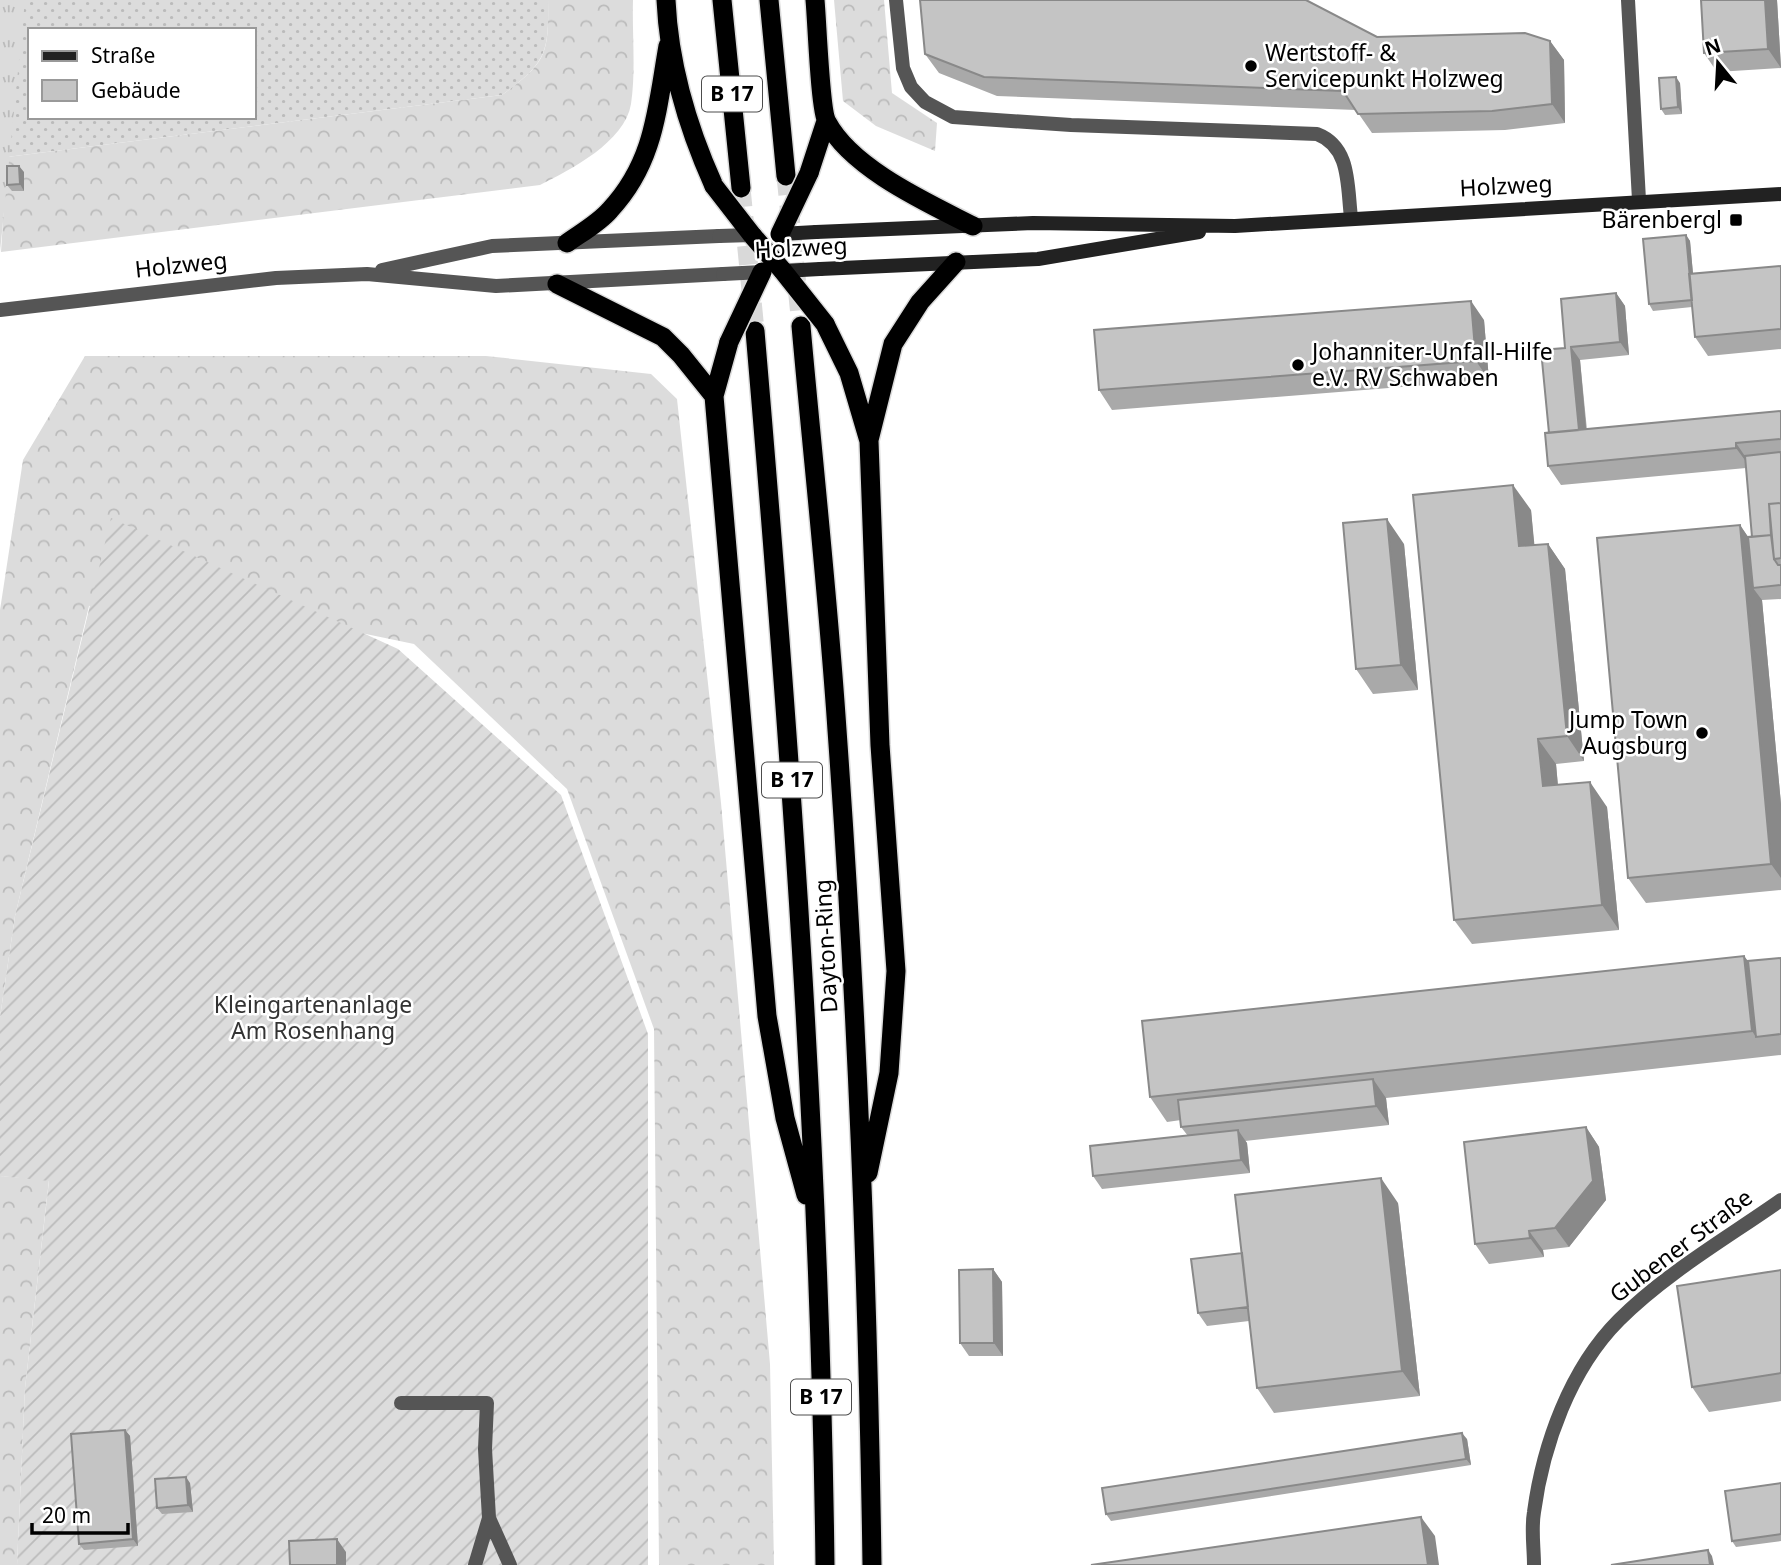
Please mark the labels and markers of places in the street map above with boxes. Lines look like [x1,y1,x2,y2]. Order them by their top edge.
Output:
place label: Wertstoff- & Servicepunkt Holzweg [1265,36,1504,94]
marker: Wertstoff- & Servicepunkt Holzweg [1243,58,1259,74]
place label: Bärenbergl [1601,203,1722,235]
marker: Bärenbergl [1728,212,1744,228]
place label: Johanniter-Unfall-Hilfe e.V. RV Schwaben [1310,335,1553,393]
marker: Johanniter-Unfall-Hilfe e.V. RV Schwaben [1290,357,1306,373]
place label: Jump Town Augsburg [1567,703,1688,761]
marker: Jump Town Augsburg [1694,725,1710,741]

